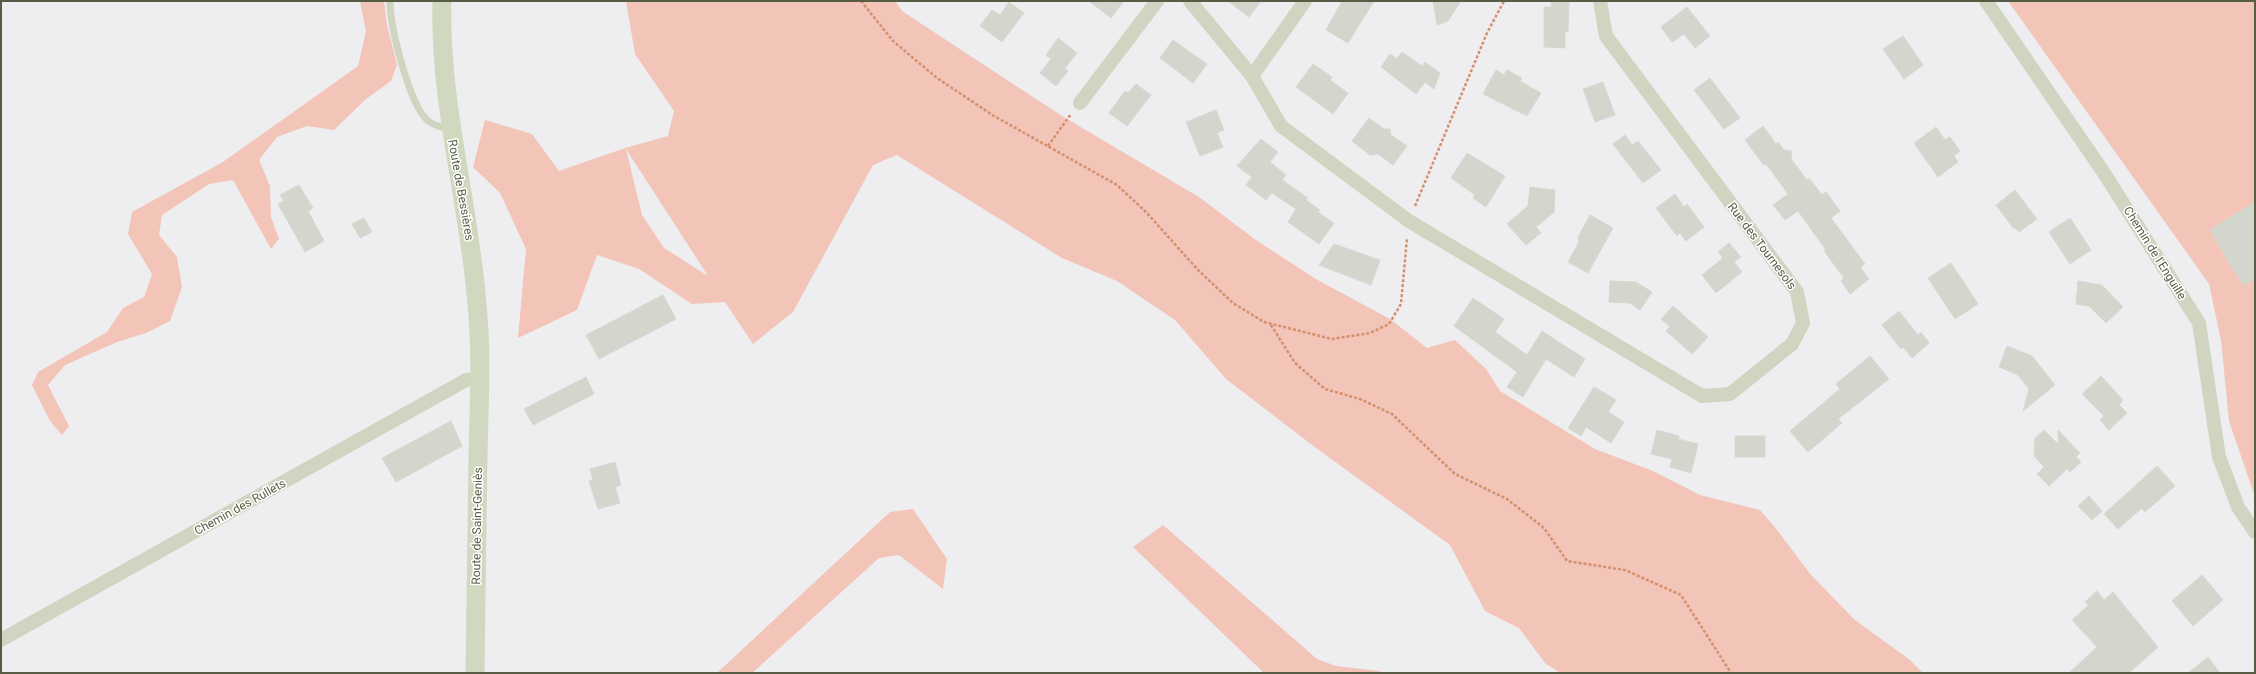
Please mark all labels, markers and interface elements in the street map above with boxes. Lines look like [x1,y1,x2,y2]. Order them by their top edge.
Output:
street label: Route de Bessières [445,138,477,242]
street label: Rue des Tournesols [1725,200,1799,292]
street label: Chemin de l'Enguille [2121,204,2189,302]
street label: Route de Saint-Geniès [469,467,485,585]
street label: Chemin des Rullets [192,476,288,538]

